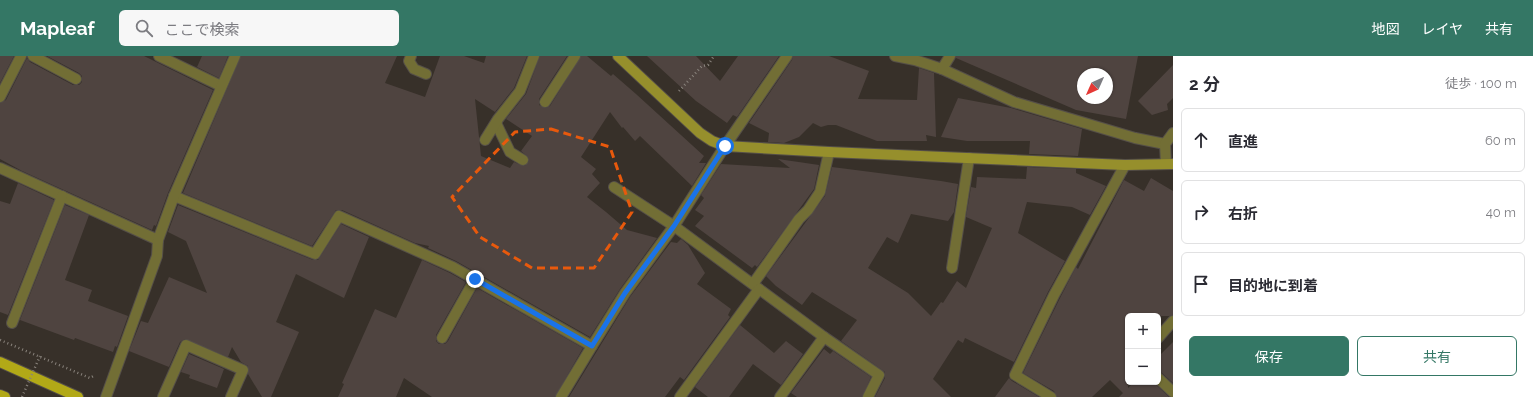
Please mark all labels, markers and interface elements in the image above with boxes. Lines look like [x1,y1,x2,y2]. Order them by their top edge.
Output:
search box [119,10,399,46]
text: Mapleaf [20,17,95,39]
icon: search [133,17,155,39]
text: ここで検索 [165,21,240,39]
text: 地図 [1371,21,1399,37]
text: レイヤ [1421,21,1463,37]
text: 共有 [1485,21,1513,37]
north arrow [1077,68,1113,104]
text: 2 分 [1189,74,1220,94]
text: 徒歩 · 100 m [1445,76,1517,91]
icon: ahead [1190,129,1212,151]
text: 直進 [1228,133,1258,151]
text: 60 m [1485,133,1516,148]
route start [716,137,734,155]
icon: right [1190,201,1212,223]
text: 右折 [1228,205,1258,223]
text: 40 m [1486,205,1516,220]
route end [466,270,484,288]
icon: arrive [1190,273,1212,295]
text: 目的地に到着 [1228,277,1318,295]
map controls [1125,313,1161,385]
button: + [1125,313,1161,349]
button: 保存 [1189,336,1349,376]
button: 共有 [1357,336,1517,376]
button: − [1125,349,1161,385]

